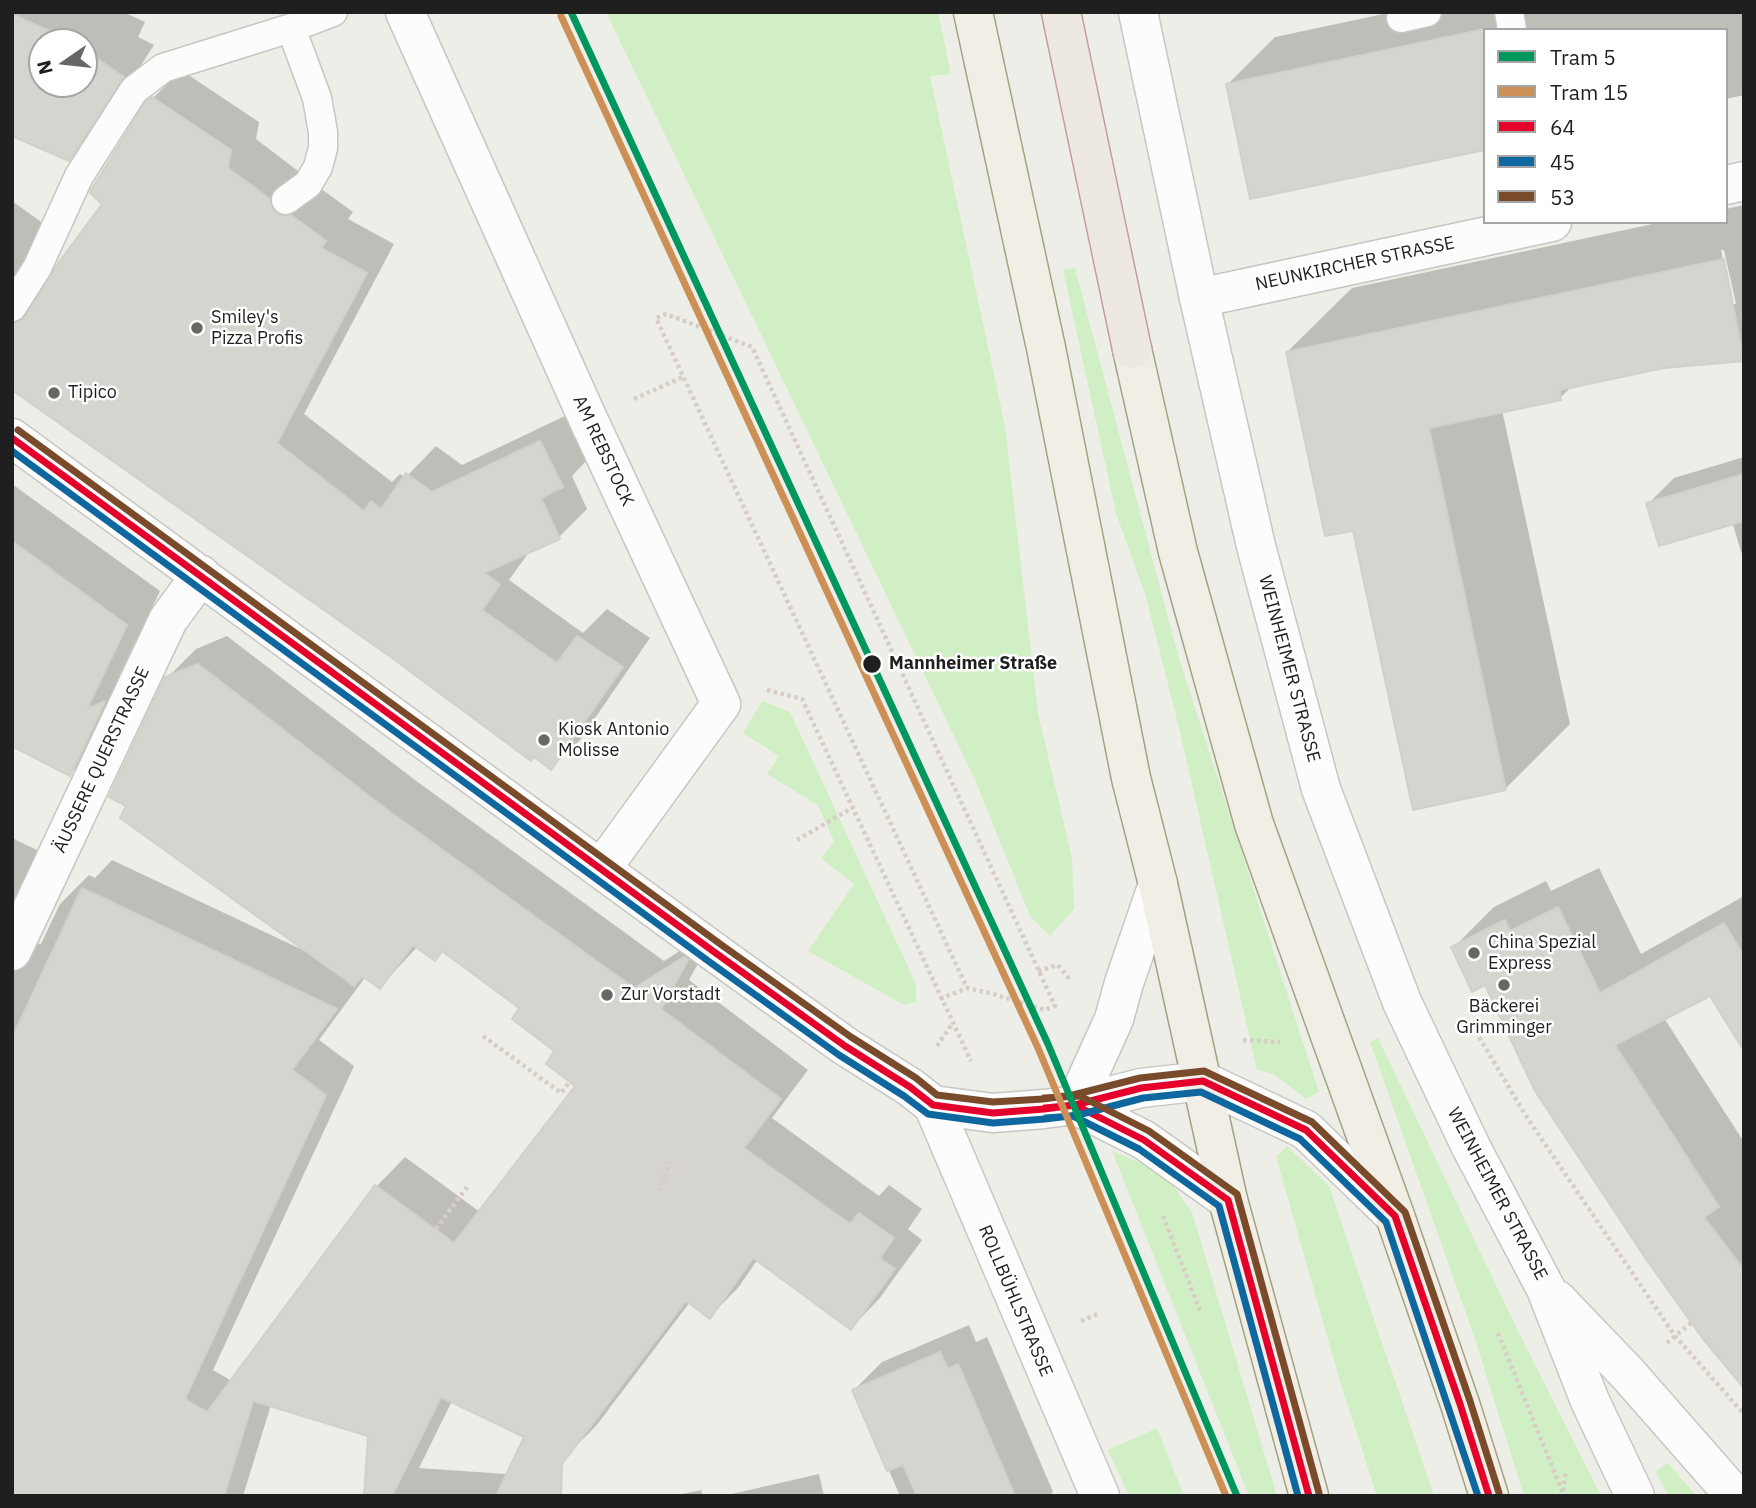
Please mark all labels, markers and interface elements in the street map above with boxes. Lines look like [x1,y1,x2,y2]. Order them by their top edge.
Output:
north arrow [28,28,98,98]
legend [1483,28,1728,224]
text: Tram 5 [1550,43,1616,71]
text: N [31,58,58,77]
text: Tram 15 [1550,78,1628,106]
text: 64 [1550,113,1575,141]
text: 45 [1550,148,1575,176]
text: 53 [1550,183,1575,211]
street label: NEUNKIRCHER STRASSE [1253,232,1457,296]
place label: Smiley's Pizza Profis [211,307,303,350]
marker: Smiley's Pizza Profis [189,320,205,336]
place label: Tipico [68,382,117,404]
marker: Tipico [46,385,62,401]
street label: AM REBSTOCK [568,392,638,510]
street label: WEINHEIMER STRASSE [1254,573,1324,765]
marker: Mannheimer Straße [861,653,883,675]
place label: Mannheimer Straße [889,653,1057,675]
street label: ÄUSSERE QUERSTRASSE [49,664,155,856]
place label: Kiosk Antonio Molisse [558,719,669,762]
marker: Kiosk Antonio Molisse [536,732,552,748]
place label: China Spezial Express [1488,932,1596,974]
marker: China Spezial Express [1466,945,1482,961]
marker: Bäckerei Grimminger [1496,977,1512,993]
place label: Zur Vorstadt [621,984,721,1006]
marker: Zur Vorstadt [599,987,615,1003]
place label: Bäckerei Grimminger [1456,996,1552,1038]
street label: WEINHEIMER STRASSE [1442,1104,1552,1284]
street label: ROLLBÜHLSTRASSE [973,1222,1057,1380]

